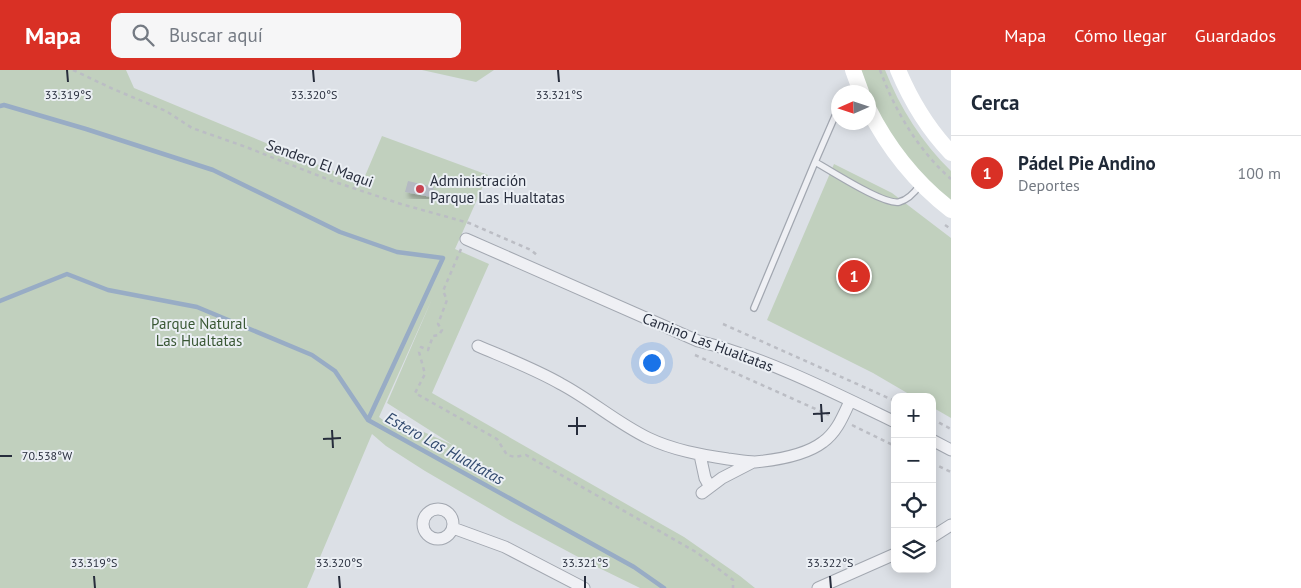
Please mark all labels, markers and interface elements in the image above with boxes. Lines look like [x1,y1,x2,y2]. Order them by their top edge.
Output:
search box [111,13,461,58]
text: Mapa [25,20,81,51]
icon: search [129,21,157,49]
text: Buscar aquí [169,23,263,47]
text: Mapa [1004,24,1046,47]
text: Cómo llegar [1074,24,1167,47]
text: Guardados [1195,24,1276,47]
north arrow [831,85,876,130]
text: 33.319°S [45,87,91,102]
text: 33.320°S [291,87,337,102]
text: 33.321°S [536,87,582,102]
text: Cerca [971,89,1020,116]
street label: Sendero El Maqui [264,135,376,191]
text: Pádel Pie Andino [1018,151,1156,175]
text: 1 [982,163,992,183]
text: 100 m [1238,163,1281,183]
place label: Administración Parque Las Hualtatas [430,171,565,207]
text: Deportes [1018,175,1080,195]
marker: Administración Parque Las Hualtatas [414,183,426,195]
pin: 1 [838,257,870,295]
street label: Camino Las Hualtatas [640,308,776,376]
park label: Parque Natural Las Hualtatas [151,314,248,350]
your location [639,350,665,376]
map controls [891,393,936,573]
button: + [891,393,936,438]
water label: Estero Las Hualtatas [382,407,508,489]
button: − [891,438,936,483]
text: 70.538°W [22,448,72,463]
button: locate [891,483,936,528]
button: layers [891,528,936,573]
text: 33.319°S [71,555,117,570]
text: 33.320°S [316,555,362,570]
text: 33.321°S [562,555,608,570]
text: 33.322°S [807,555,853,570]

